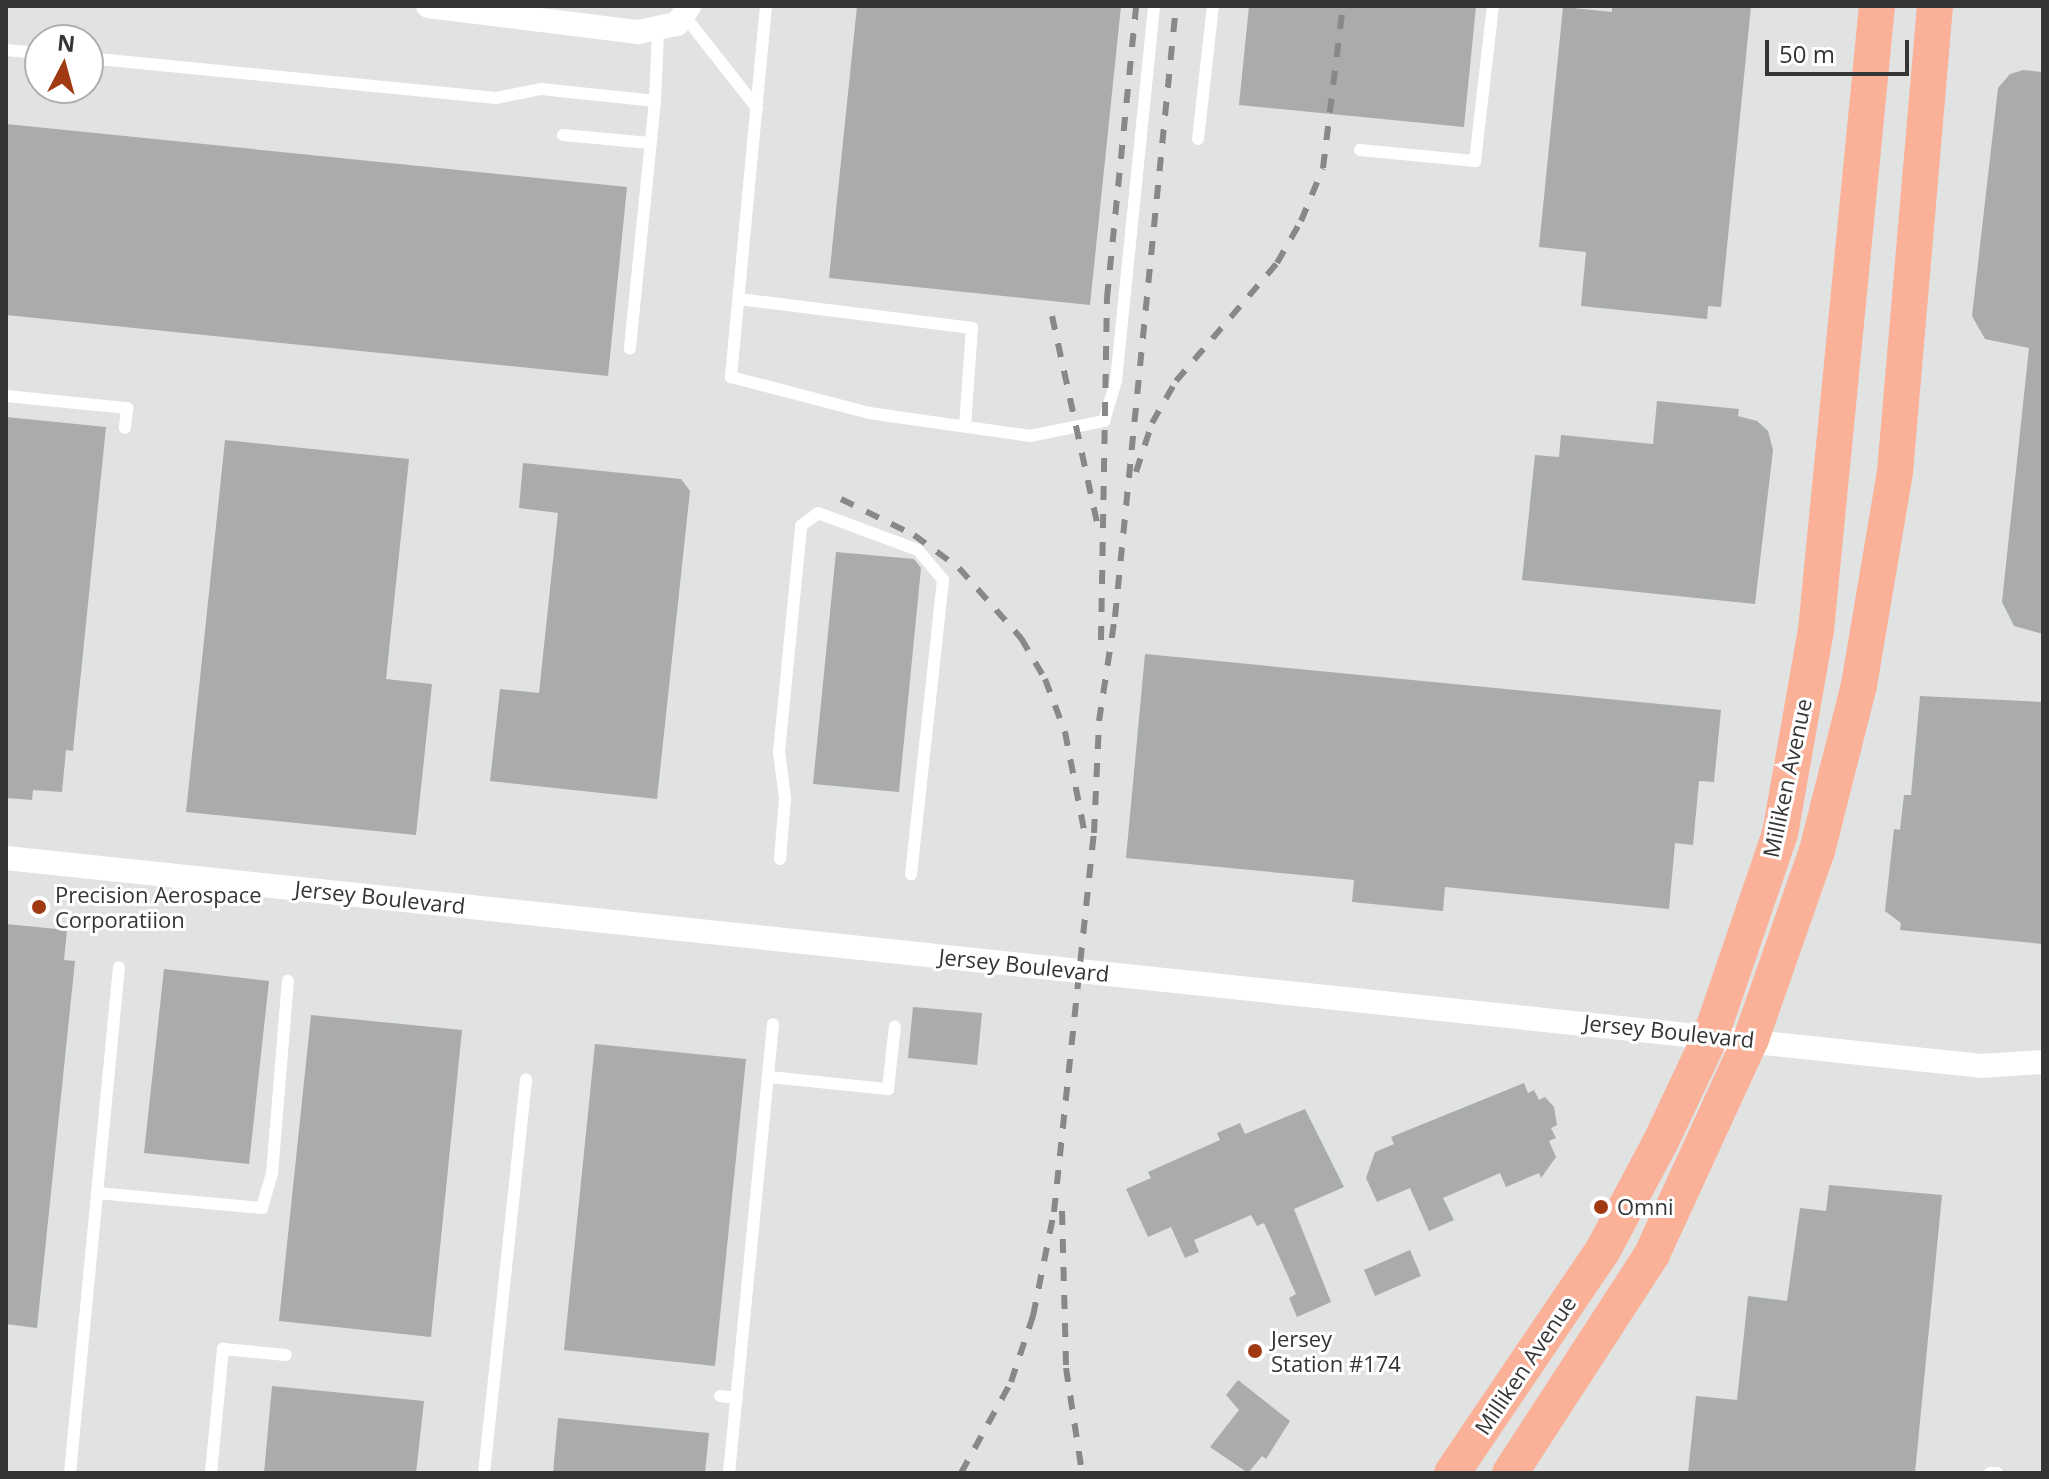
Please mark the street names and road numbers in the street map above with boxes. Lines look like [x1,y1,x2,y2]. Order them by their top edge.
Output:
street label: Milliken Avenue [1757,696,1817,860]
street label: Jersey Boulevard [293,875,467,919]
street label: Jersey Boulevard [937,943,1111,987]
street label: Jersey Boulevard [1582,1009,1756,1053]
street label: Milliken Avenue [1469,1291,1581,1439]

